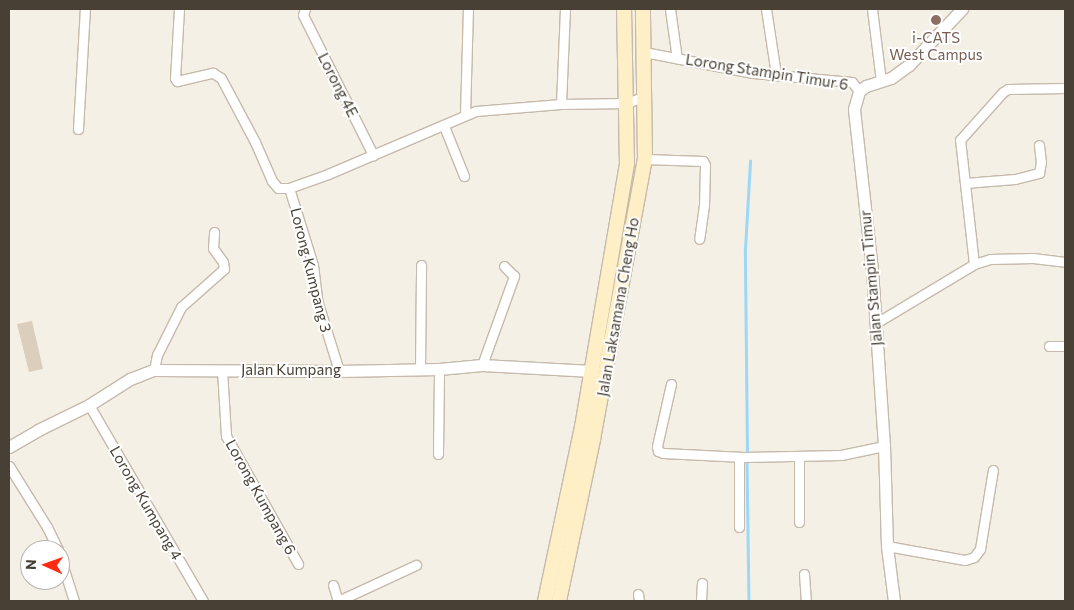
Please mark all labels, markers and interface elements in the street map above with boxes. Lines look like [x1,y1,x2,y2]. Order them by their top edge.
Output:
marker: i-CATS West Campus [930,14,942,26]
place label: i-CATS West Campus [889,28,983,63]
street label: Lorong 4E [314,50,362,120]
street label: Lorong Stampin Timur 6 [684,50,850,94]
street label: Lorong Kumpang 3 [287,206,335,334]
street label: Jalan Stampin Timur [856,209,886,347]
street label: Jalan Laksamana Cheng Ho [593,216,643,398]
street label: Jalan Kumpang [241,361,341,379]
street label: Lorong Kumpang 6 [222,436,300,558]
street label: Lorong Kumpang 4 [106,443,186,563]
north arrow [20,540,70,590]
text: N [22,559,39,570]

